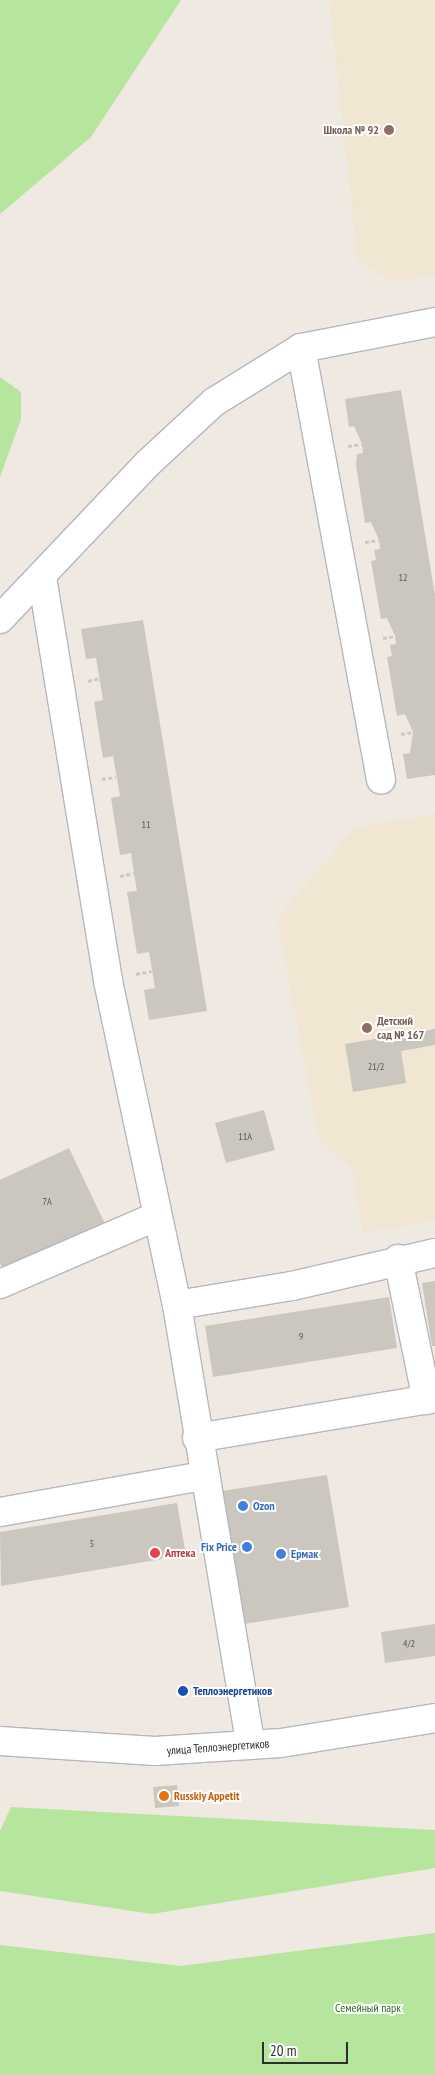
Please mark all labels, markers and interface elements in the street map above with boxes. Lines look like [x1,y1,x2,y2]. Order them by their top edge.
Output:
place label: Школа № 92 [324,123,379,137]
marker: Школа № 92 [383,124,395,136]
house number: 12 [399,572,407,584]
house number: 11 [142,819,150,831]
place label: Детский сад № 167 [377,1014,424,1042]
marker: Детский сад № 167 [361,1022,373,1034]
house number: 21/2 [368,1061,384,1073]
house number: 11А [238,1131,252,1143]
house number: 7А [42,1196,52,1208]
house number: 9 [299,1331,303,1343]
place label: Ozon [253,1499,275,1513]
marker: Ozon [237,1500,249,1512]
house number: 5 [90,1538,94,1550]
place label: Fix Price [201,1540,237,1554]
marker: Fix Price [241,1541,253,1553]
place label: Аптека [165,1546,195,1560]
marker: Аптека [149,1547,161,1559]
place label: Ермак [291,1547,318,1561]
marker: Ермак [275,1548,287,1560]
house number: 4/2 [403,1638,415,1650]
place label: Теплоэнергетиков [193,1684,272,1698]
marker: Теплоэнергетиков [177,1685,189,1697]
street label: улица Теплоэнергетиков [166,1736,270,1758]
place label: Russkiy Appetit [174,1789,240,1803]
marker: Russkiy Appetit [158,1790,170,1802]
park label: Семейный парк [335,2001,401,2015]
scale bar [265,2032,351,2064]
text: 20 m [270,2041,296,2060]

